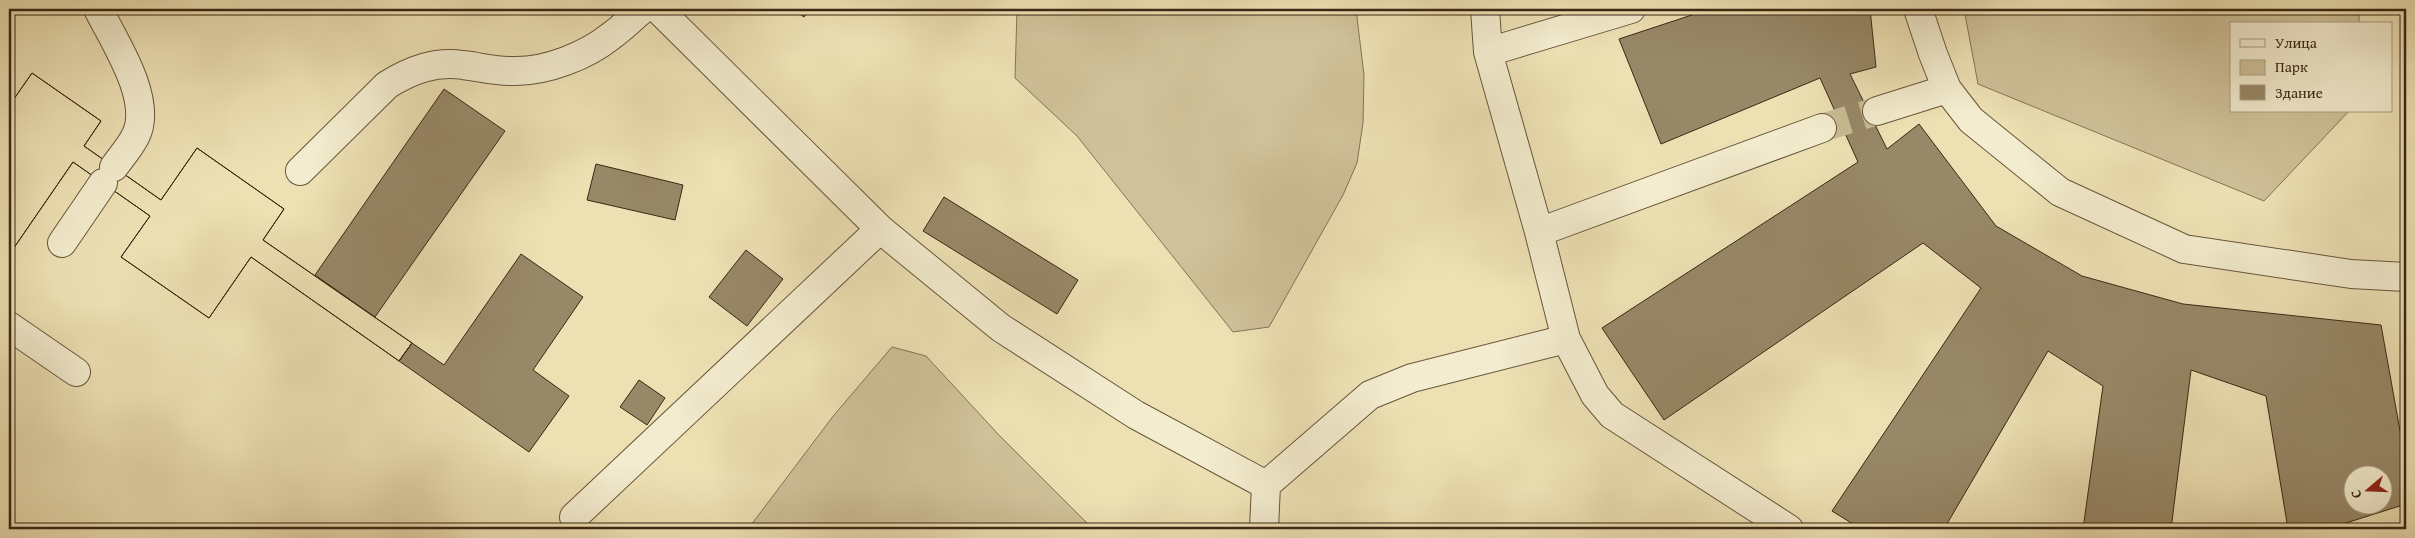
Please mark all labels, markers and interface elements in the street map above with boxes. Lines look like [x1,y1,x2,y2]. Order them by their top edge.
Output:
legend [2230,22,2392,112]
text: Улица [2275,32,2318,53]
text: Парк [2275,56,2308,77]
text: Здание [2275,82,2323,103]
north arrow [2342,466,2392,516]
text: С [2345,487,2366,501]

